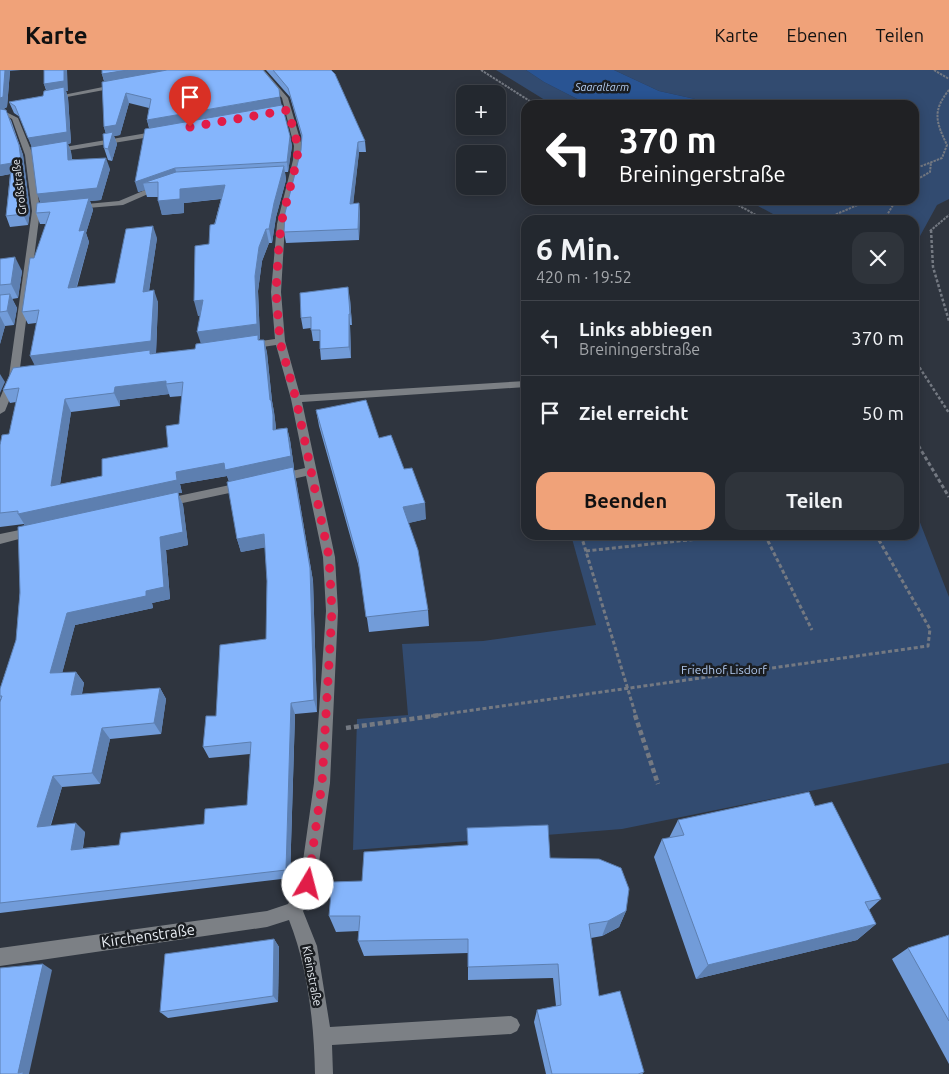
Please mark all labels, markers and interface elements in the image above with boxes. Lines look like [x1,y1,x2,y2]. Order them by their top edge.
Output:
text: Karte [25,22,87,49]
text: Karte [715,25,759,45]
text: Ebenen [787,25,848,45]
text: Teilen [876,25,924,45]
pin [169,76,211,127]
water label: Saaraltarm [574,81,629,93]
icon: arrive [176,83,204,111]
map controls [456,85,506,195]
button: + [456,85,506,135]
icon: left [536,120,601,185]
text: 370 m [619,120,717,160]
button: − [456,145,506,195]
street label: Großstraße [10,158,28,216]
text: Breiningerstraße [619,161,786,186]
text: 6 Min. [536,232,620,266]
button: close [852,232,904,284]
text: 420 m · 19:52 [536,268,632,286]
text: Links abbiegen [579,318,713,340]
icon: left [536,324,564,352]
text: 370 m [851,327,904,349]
text: Breiningerstraße [579,340,700,358]
icon: arrive [536,399,564,427]
text: Ziel erreicht [579,402,688,424]
text: 50 m [862,402,904,424]
button: Beenden [536,472,715,530]
button: Teilen [725,472,904,530]
park label: Friedhof Lisdorf [681,663,767,676]
position arrow [281,857,333,909]
street label: Kirchenstraße [100,921,196,950]
street label: Kleinstraße [300,945,325,1007]

